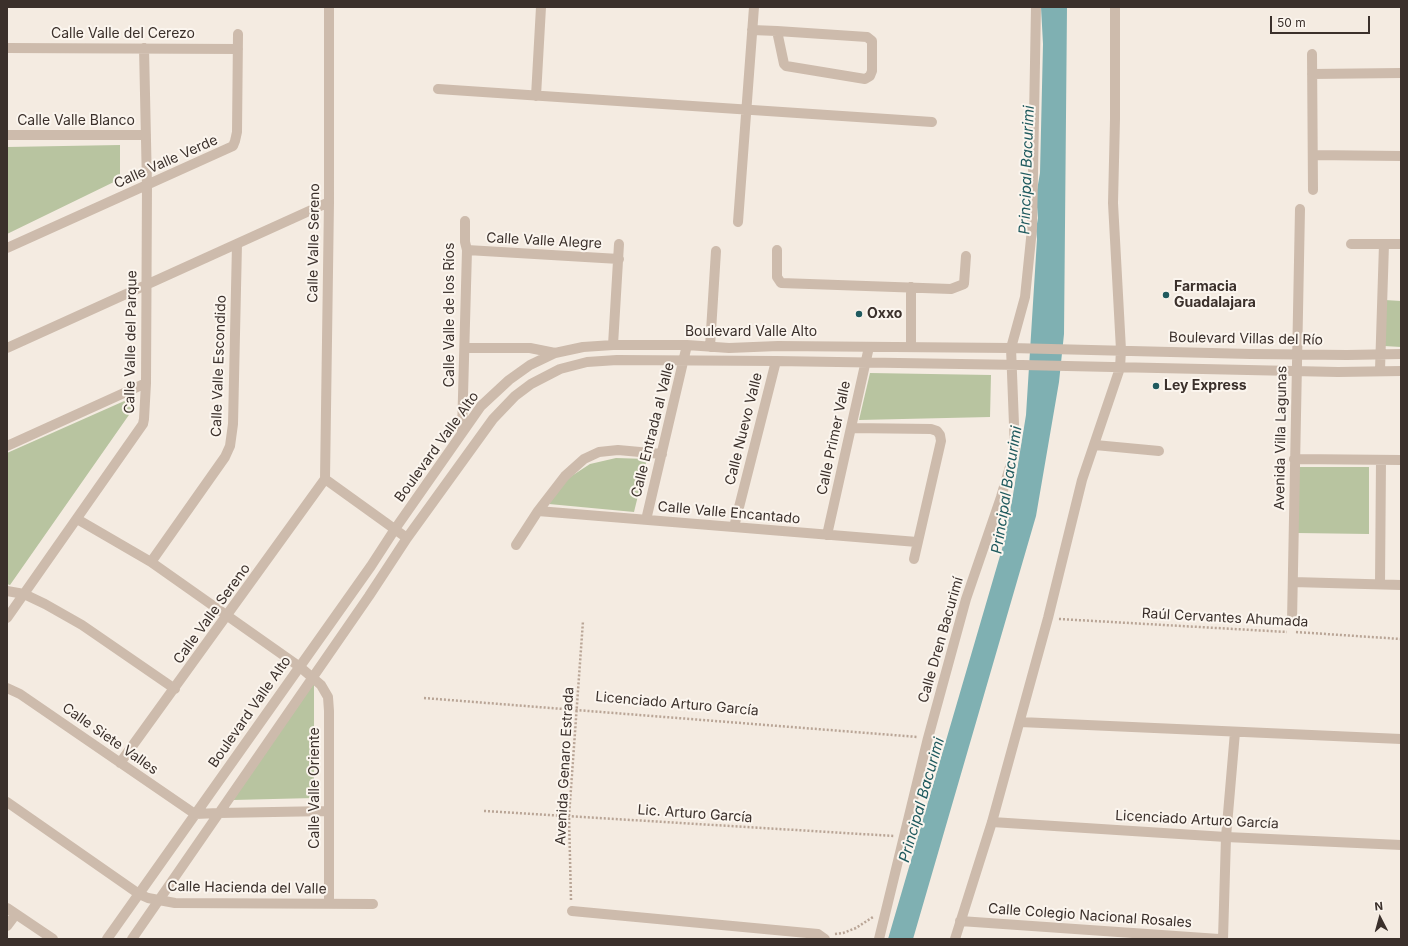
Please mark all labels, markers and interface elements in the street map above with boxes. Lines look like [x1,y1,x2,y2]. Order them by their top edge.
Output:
scale bar [1272,8,1372,34]
text: 50 m [1277,15,1306,30]
street label: Calle Valle del Cerezo [51,26,195,42]
water label: Principal Bacurimi [1016,105,1038,235]
street label: Calle Valle Blanco [17,113,135,129]
street label: Calle Valle Verde [112,132,220,192]
street label: Calle Valle Sereno [305,183,323,303]
street label: Calle Valle Alegre [486,230,602,252]
street label: Calle Valle de los Ríos [442,243,458,387]
street label: Calle Valle del Parque [121,270,141,414]
place label: Farmacia Guadalajara [1174,279,1256,312]
marker: Farmacia Guadalajara [1161,290,1171,300]
street label: Calle Valle Escondido [208,295,230,437]
place label: Oxxo [867,306,902,322]
marker: Oxxo [854,309,864,319]
street label: Boulevard Valle Alto [685,324,817,340]
street label: Boulevard Villas del Río [1169,329,1323,349]
street label: Calle Entrada al Valle [628,361,678,499]
street label: Avenida Villa Lagunas [1271,366,1291,510]
street label: Calle Nuevo Valle [722,371,766,487]
place label: Ley Express [1164,378,1247,394]
street label: Calle Primer Valle [814,379,854,497]
marker: Ley Express [1151,381,1161,391]
street label: Boulevard Valle Alto [391,389,483,505]
water label: Principal Bacurimi [988,425,1026,555]
street label: Calle Valle Encantado [657,498,801,528]
street label: Calle Valle Sereno [170,561,254,667]
street label: Calle Dren Bacurimí [915,575,967,705]
street label: Raúl Cervantes Ahumada [1141,605,1309,631]
street label: Boulevard Valle Alto [205,653,295,771]
street label: Avenida Genaro Estrada [552,686,578,846]
street label: Licenciado Arturo García [595,688,759,720]
street label: Calle Siete Valles [59,700,161,778]
street label: Calle Valle Oriente [307,727,323,849]
water label: Principal Bacurimi [896,735,948,865]
street label: Lic. Arturo García [637,802,753,826]
street label: Licenciado Arturo García [1115,807,1279,833]
street label: Calle Hacienda del Valle [167,878,327,898]
north arrow [1360,898,1400,938]
text: N [1374,899,1384,913]
street label: Calle Colegio Nacional Rosales [987,900,1193,932]

